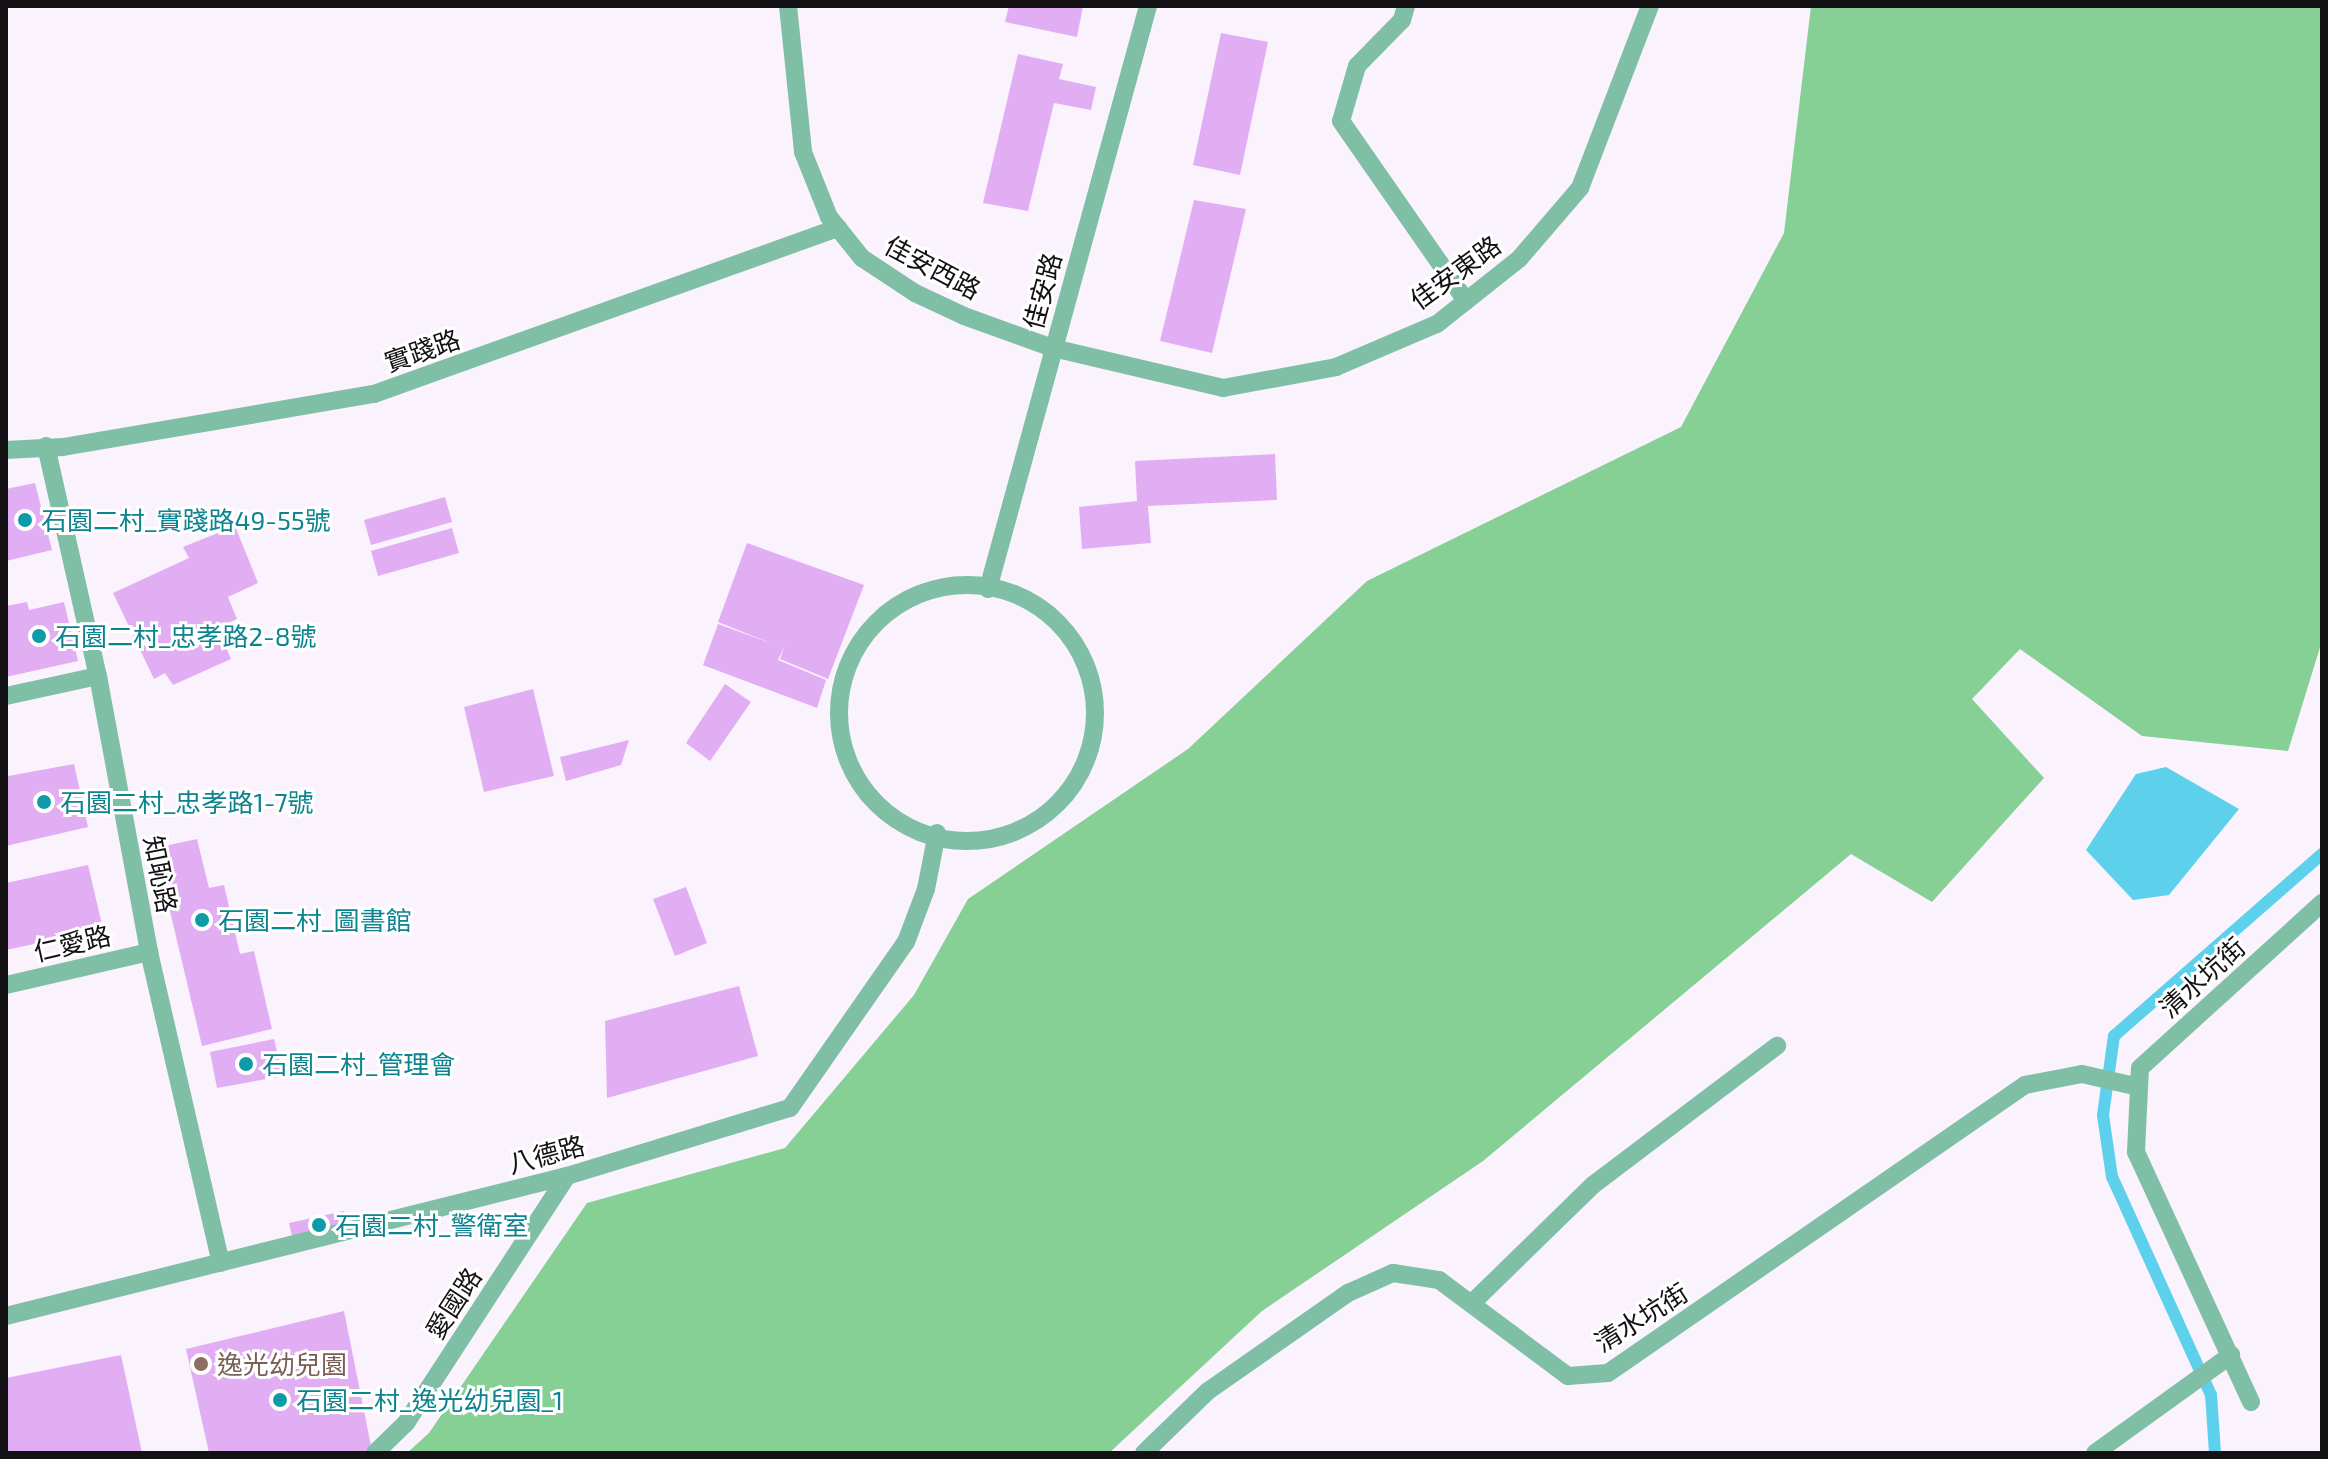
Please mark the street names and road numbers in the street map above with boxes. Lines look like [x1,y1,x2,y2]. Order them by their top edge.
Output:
street label: 佳安西路 [880,229,986,305]
street label: 佳安東路 [1404,229,1506,315]
street label: 佳安路 [1017,249,1067,333]
street label: 實踐路 [380,323,464,377]
street label: 知恥路 [138,833,184,915]
street label: 仁愛路 [30,919,114,967]
street label: 清水坑街 [2153,931,2251,1023]
street label: 八德路 [504,1129,588,1179]
street label: 愛國路 [419,1262,487,1344]
street label: 清水坑街 [1589,1276,1693,1358]

